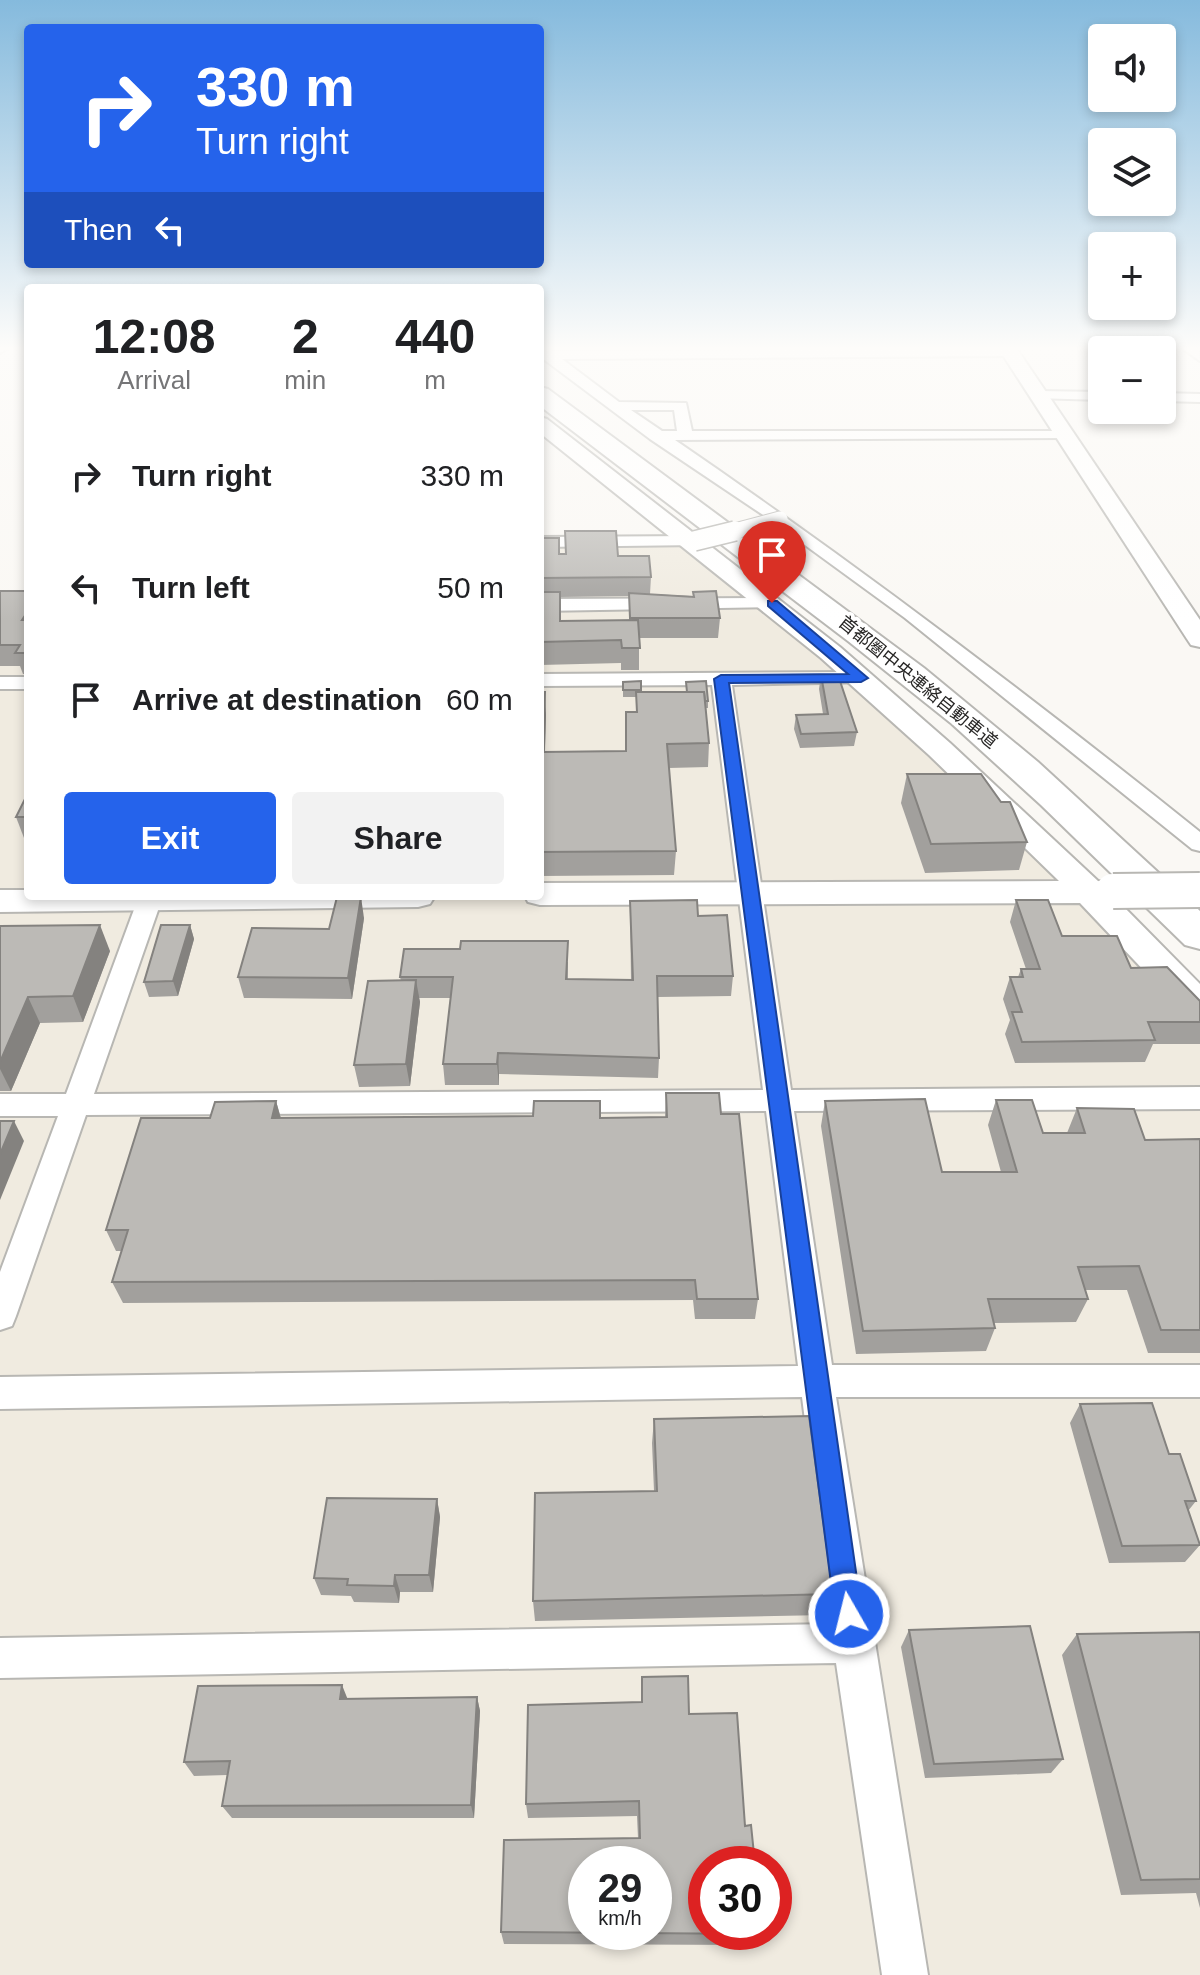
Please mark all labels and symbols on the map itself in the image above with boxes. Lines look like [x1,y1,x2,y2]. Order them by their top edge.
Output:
pin [738,521,806,603]
street label: 首都圏中央連絡自動車道 [835,612,1001,752]
position arrow [807,1572,891,1656]
speed limit sign: 30 [688,1846,792,1950]

